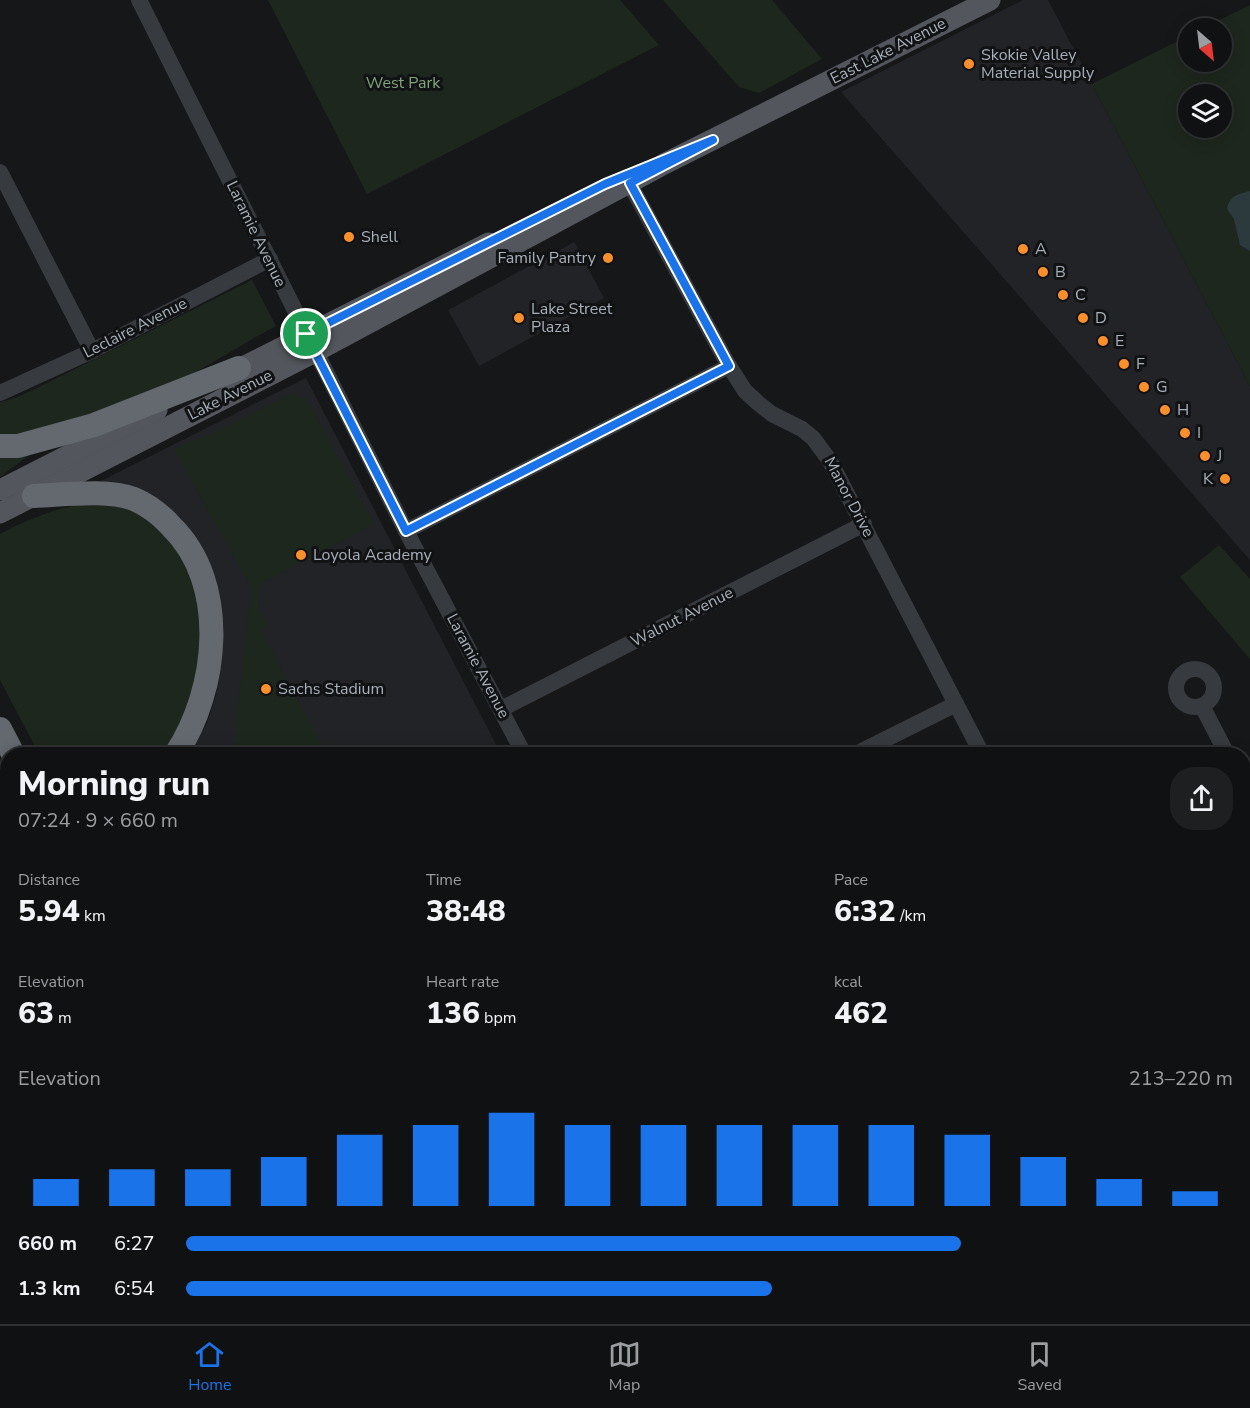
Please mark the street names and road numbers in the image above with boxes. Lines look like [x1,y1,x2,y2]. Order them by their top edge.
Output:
street label: East Lake Avenue [826,12,950,90]
street label: Laramie Avenue [221,177,291,291]
street label: Leclaire Avenue [79,292,191,364]
street label: Lake Avenue [184,364,276,426]
street label: Manor Drive [819,453,879,541]
street label: Walnut Avenue [627,582,737,652]
street label: Laramie Avenue [441,610,515,722]

